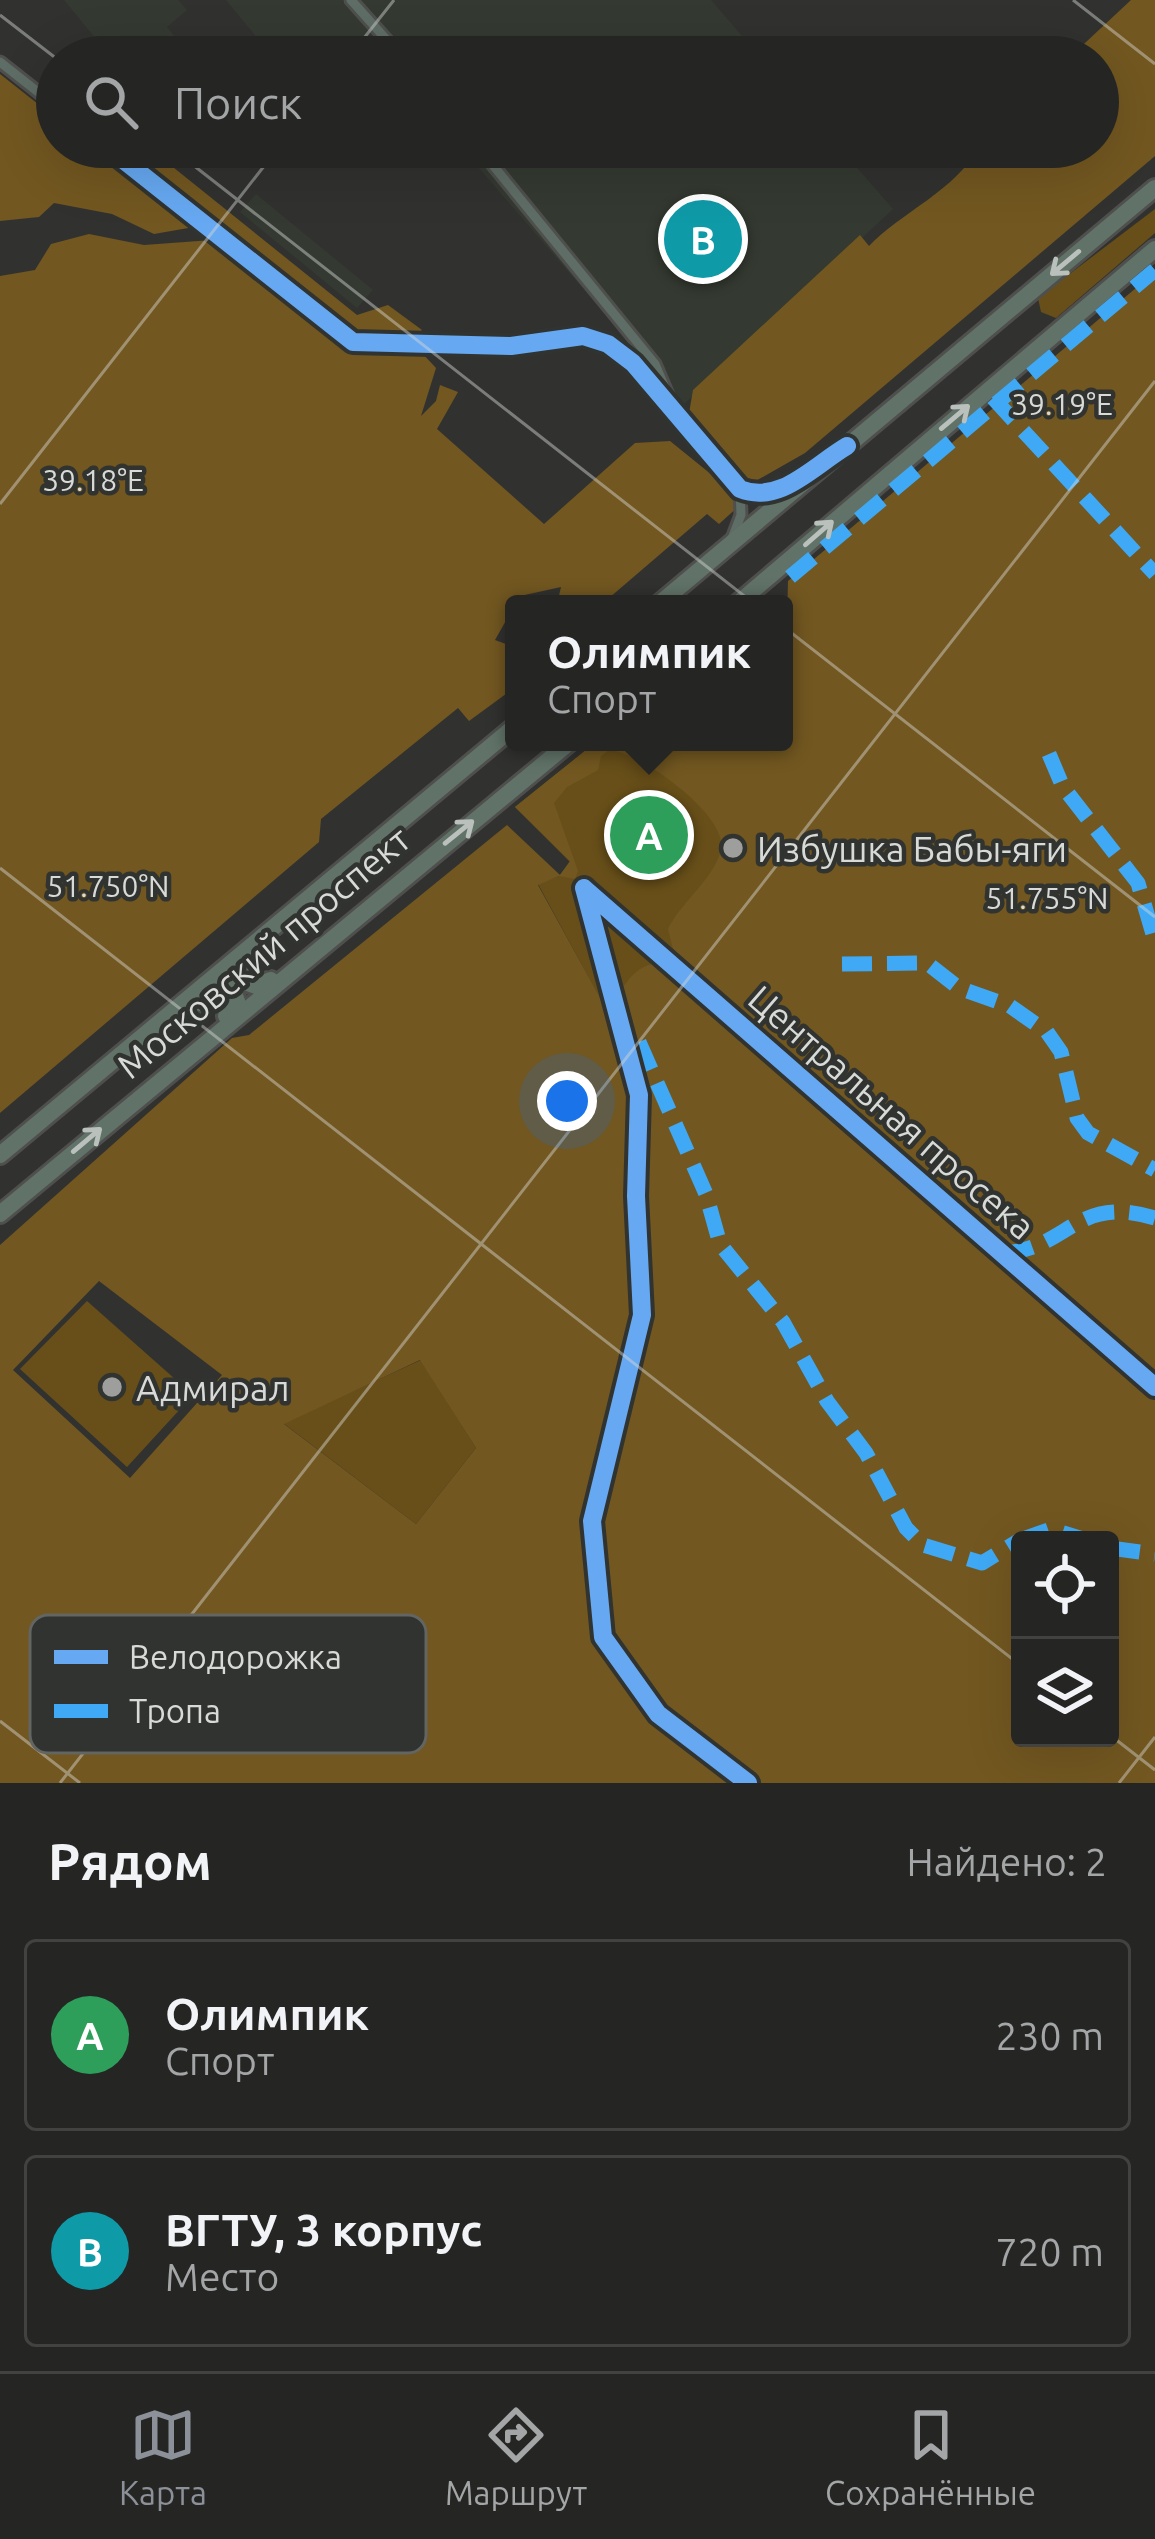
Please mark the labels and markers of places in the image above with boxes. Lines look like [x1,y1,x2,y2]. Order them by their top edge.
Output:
pin: B [664,194,742,284]
pin: A [610,790,688,880]
place label: Избушка Бабы-яги [757,828,1067,869]
marker: Избушка Бабы-яги [720,835,746,861]
place label: Адмирал [136,1367,290,1408]
marker: Адмирал [99,1374,125,1400]

